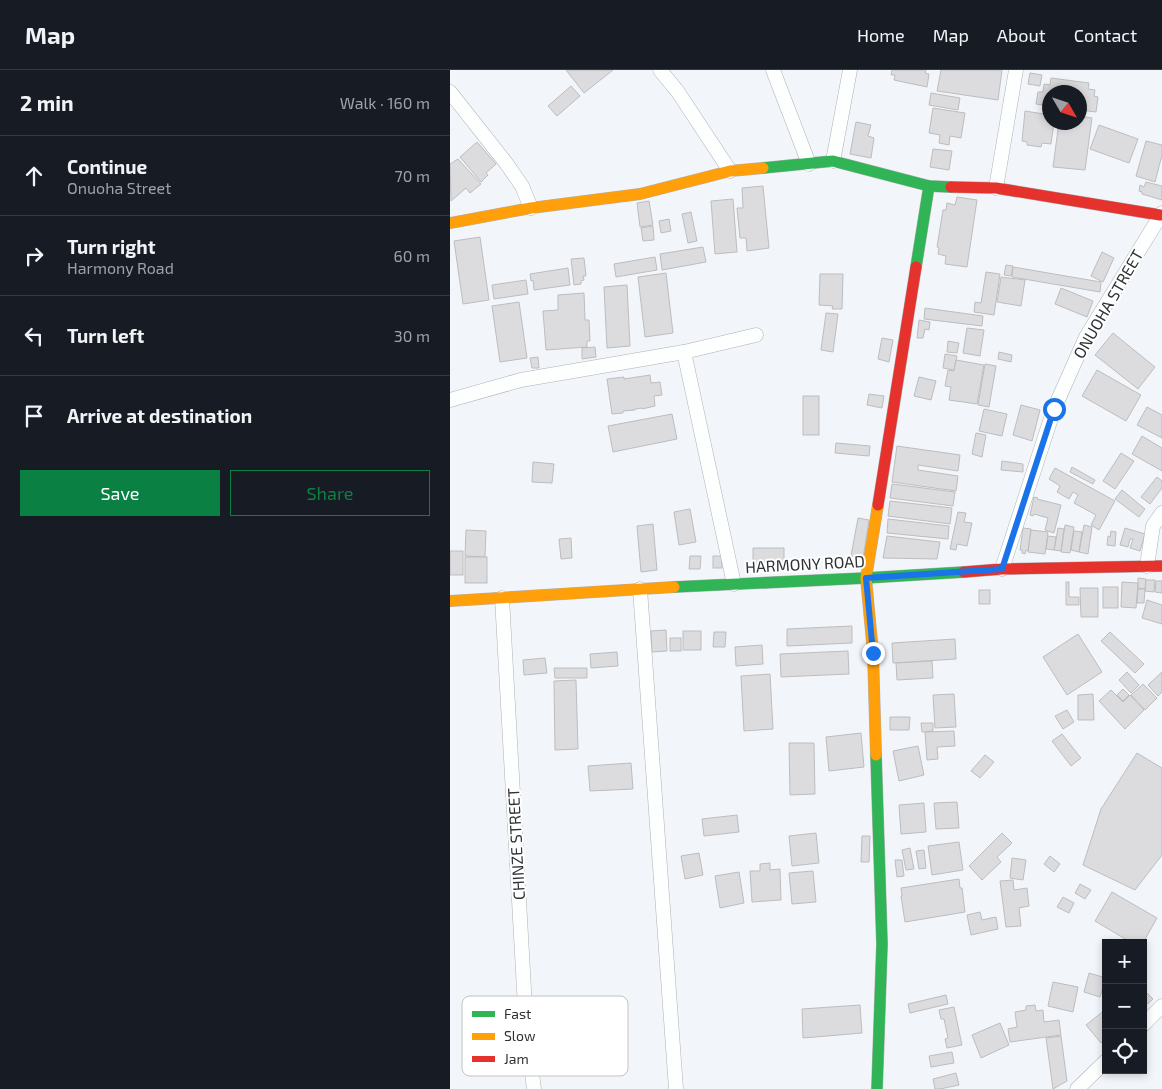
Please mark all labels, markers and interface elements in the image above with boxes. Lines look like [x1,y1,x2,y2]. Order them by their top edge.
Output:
text: Map [25,20,75,49]
text: Home [857,24,905,46]
text: Map [933,24,969,46]
text: About [997,24,1046,46]
text: Contact [1074,24,1137,46]
north arrow [1042,85,1087,130]
text: 2 min [20,90,74,115]
text: Walk · 160 m [340,93,430,112]
text: Continue [67,155,147,178]
icon: ahead [20,162,48,190]
text: 70 m [395,166,430,185]
text: Onuoha Street [67,178,171,197]
text: Turn right [67,235,155,258]
icon: right [20,242,48,270]
text: 60 m [394,246,430,265]
street label: ONUOHA STREET [1069,246,1146,362]
text: Harmony Road [67,258,174,277]
icon: left [20,322,48,350]
text: Turn left [67,324,144,347]
text: 30 m [394,326,430,345]
route start [1043,398,1066,421]
icon: arrive [20,402,48,430]
text: Arrive at destination [67,404,252,427]
button: Save [20,470,220,516]
button: Share [230,470,430,516]
street label: HARMONY ROAD [745,551,865,576]
route end [862,642,885,665]
street label: CHINZE STREET [503,787,528,901]
map controls [1102,939,1147,1074]
button: + [1102,939,1147,984]
button: − [1102,984,1147,1029]
legend [462,996,628,1076]
text: Fast [504,1005,531,1022]
text: Slow [504,1027,536,1044]
button: locate [1102,1029,1147,1074]
text: Jam [504,1050,529,1067]

